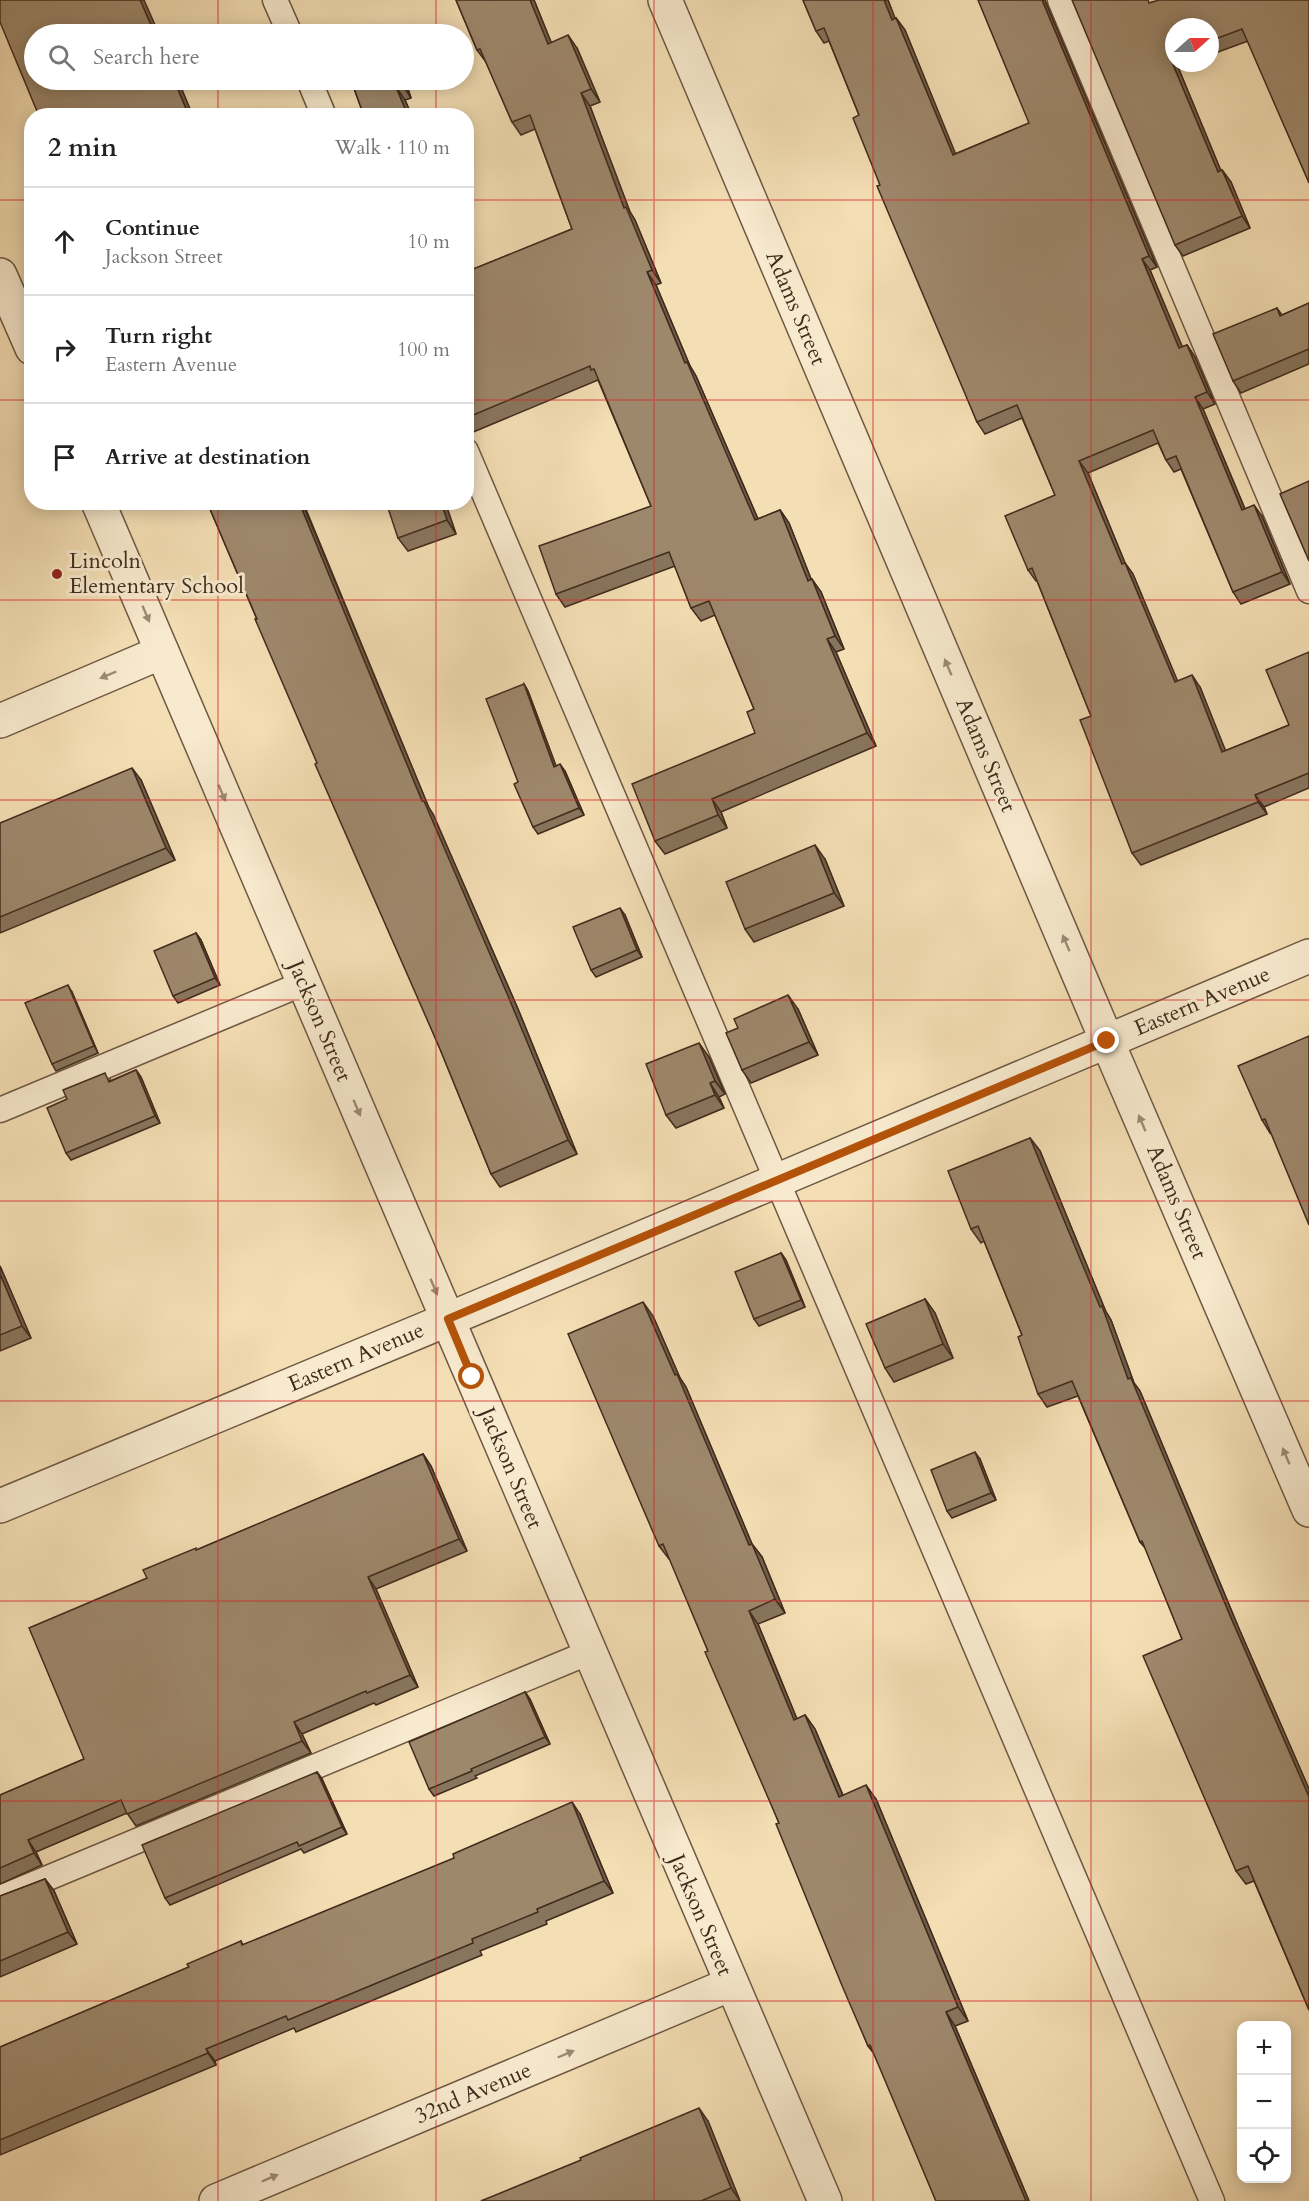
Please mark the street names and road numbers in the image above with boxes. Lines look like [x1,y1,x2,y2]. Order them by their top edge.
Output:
street label: Adams Street [758,246,834,370]
street label: Adams Street [948,693,1024,817]
street label: Jackson Street [280,953,359,1086]
street label: Eastern Avenue [1129,959,1275,1043]
street label: Adams Street [1139,1140,1215,1264]
street label: Eastern Avenue [283,1315,429,1399]
street label: Jackson Street [471,1400,550,1533]
street label: Jackson Street [661,1847,740,1980]
street label: 32nd Avenue [410,2055,536,2131]

